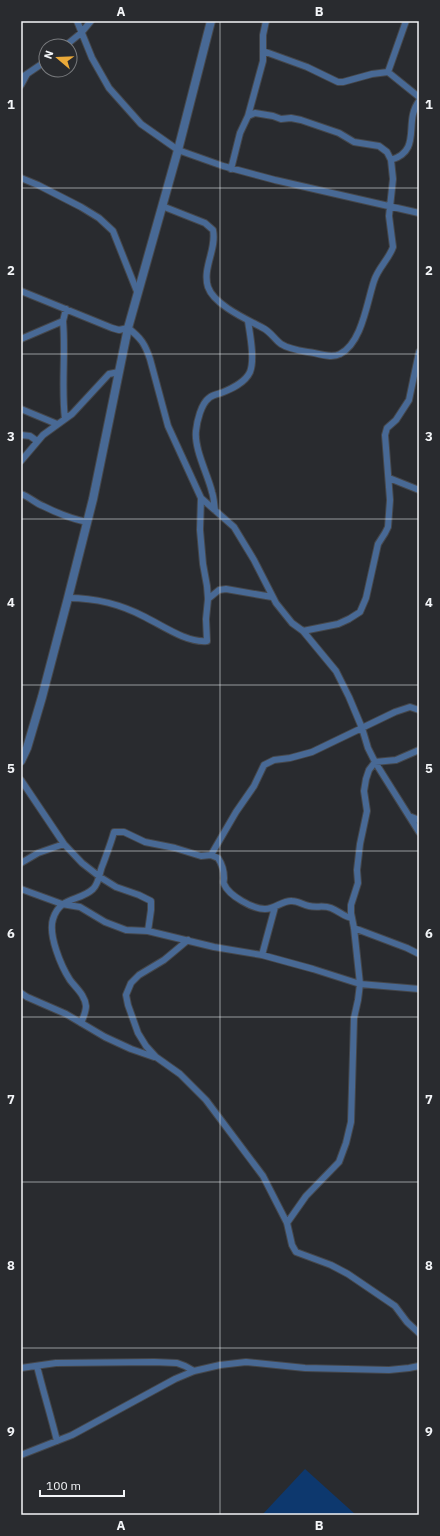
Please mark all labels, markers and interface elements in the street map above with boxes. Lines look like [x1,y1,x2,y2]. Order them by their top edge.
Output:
text: A [117,3,126,20]
text: B [315,3,324,20]
north arrow [38,38,78,78]
text: N [41,49,56,61]
text: 1 [7,96,15,113]
text: 1 [425,96,433,113]
text: 2 [7,262,15,279]
text: 2 [425,262,433,279]
text: 3 [7,428,15,445]
text: 3 [425,428,433,445]
text: 4 [7,594,15,611]
text: 4 [425,594,433,611]
text: 5 [7,760,15,777]
text: 5 [425,760,433,777]
text: 6 [7,925,15,942]
text: 6 [425,925,433,942]
text: 7 [7,1091,15,1108]
text: 7 [425,1091,433,1108]
text: 8 [7,1257,15,1274]
text: 8 [425,1257,433,1274]
text: 9 [7,1423,15,1440]
text: 9 [425,1423,433,1440]
scale bar [40,1472,124,1498]
text: 100 m [46,1478,81,1493]
text: A [117,1517,126,1534]
text: B [315,1517,324,1534]

